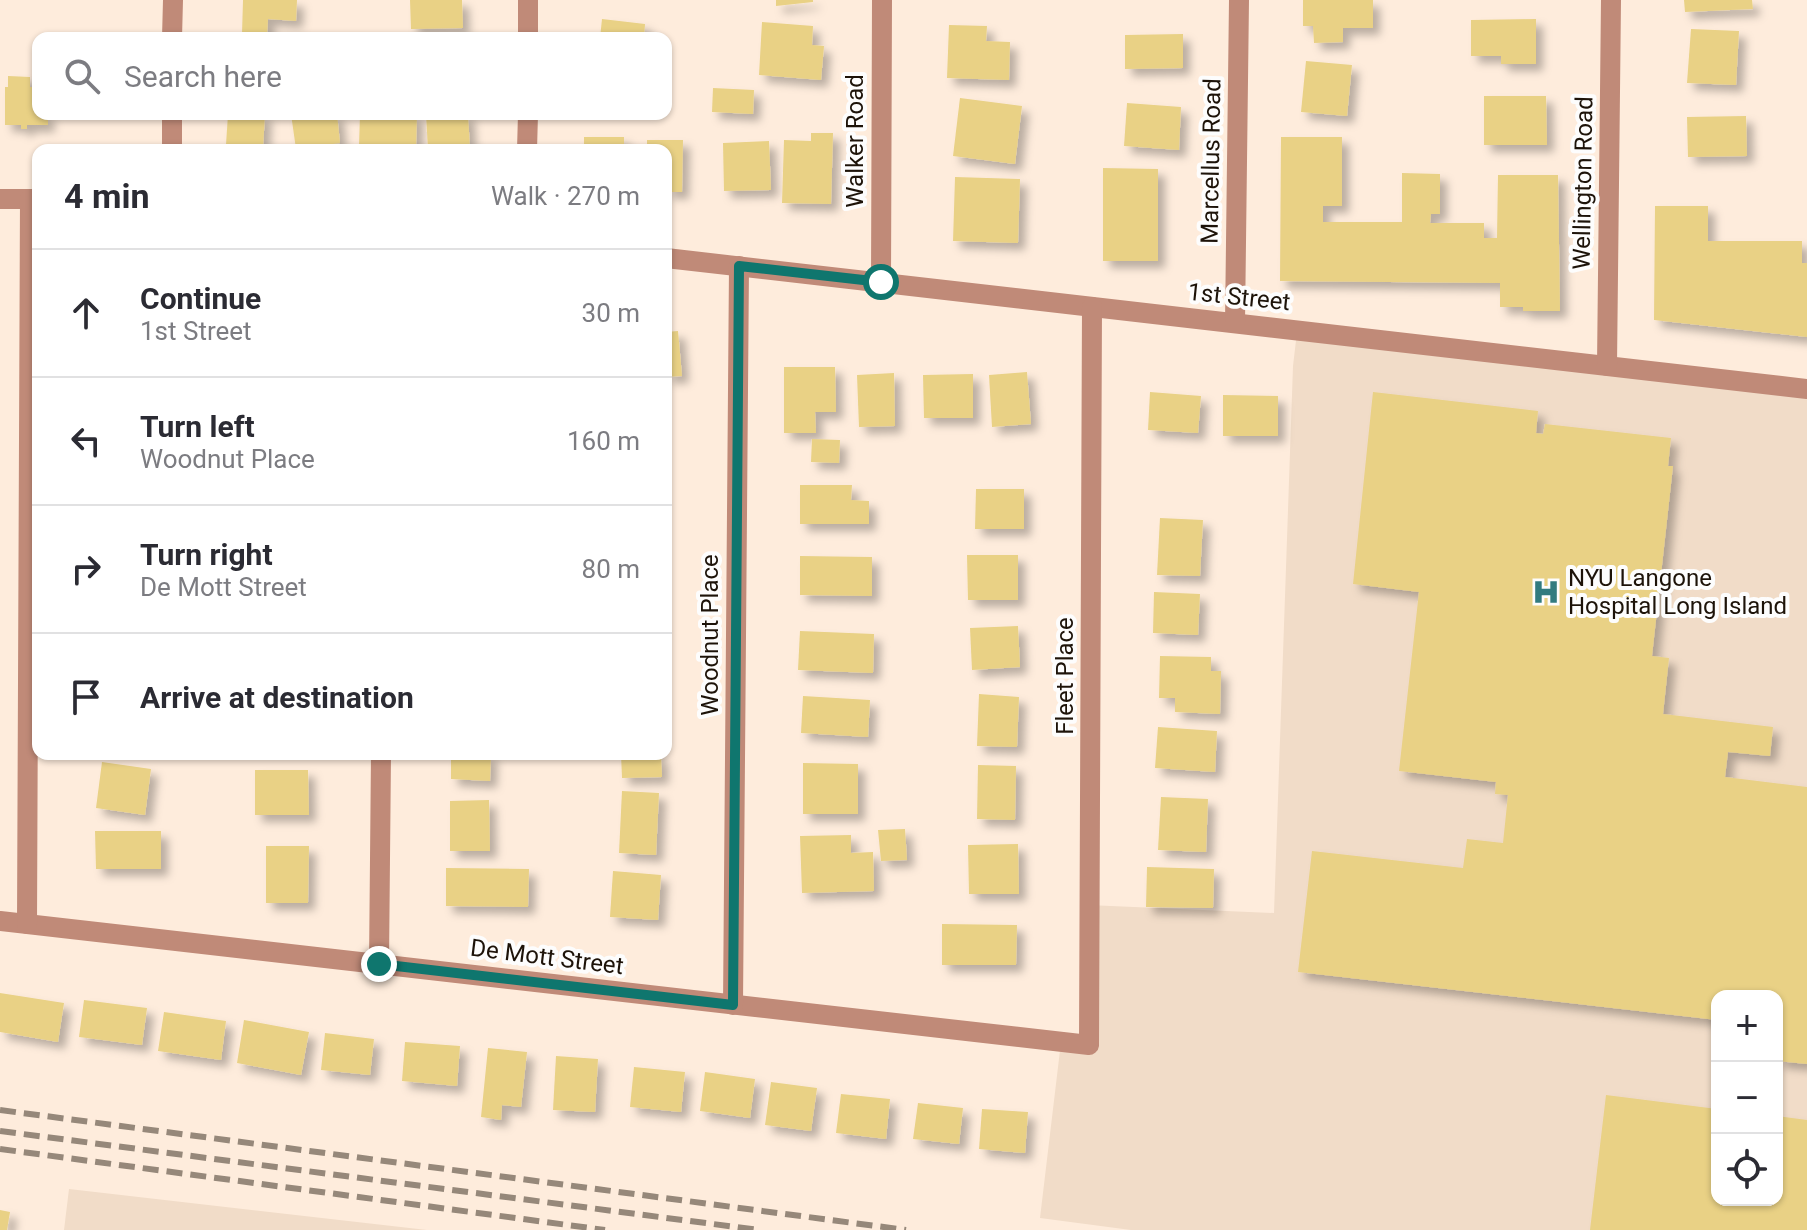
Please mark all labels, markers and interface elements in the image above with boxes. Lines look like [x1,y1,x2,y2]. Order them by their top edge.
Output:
search box [32,32,672,120]
icon: search [60,54,104,98]
text: Search here [124,59,282,94]
street label: Walker Road [841,74,869,208]
street label: Marcellus Road [1196,78,1226,244]
street label: Wellington Road [1567,96,1599,270]
text: 4 min [64,176,149,216]
text: Walk · 270 m [491,181,640,211]
route start [863,264,899,300]
street label: 1st Street [1186,278,1292,316]
text: Continue [140,281,261,316]
icon: ahead [64,291,108,335]
text: 30 m [582,298,640,328]
text: 1st Street [140,316,252,346]
text: Turn left [140,409,255,444]
icon: left [64,419,108,463]
text: 160 m [567,426,640,456]
text: Woodnut Place [140,444,315,474]
text: Turn right [140,537,273,572]
icon: right [64,547,108,591]
text: 80 m [582,554,640,584]
street label: Woodnut Place [696,554,724,716]
place label: NYU Langone Hospital Long Island [1568,564,1787,620]
text: De Mott Street [140,572,307,602]
hospital icon: NYU Langone Hospital Long Island [1531,577,1561,607]
street label: Fleet Place [1051,617,1079,735]
icon: arrive [64,675,108,719]
text: Arrive at destination [140,680,414,715]
street label: De Mott Street [469,934,625,980]
route end [361,946,397,982]
map controls [1711,990,1783,1206]
button: + [1711,990,1783,1062]
button: − [1711,1062,1783,1134]
button: locate [1711,1134,1783,1206]

